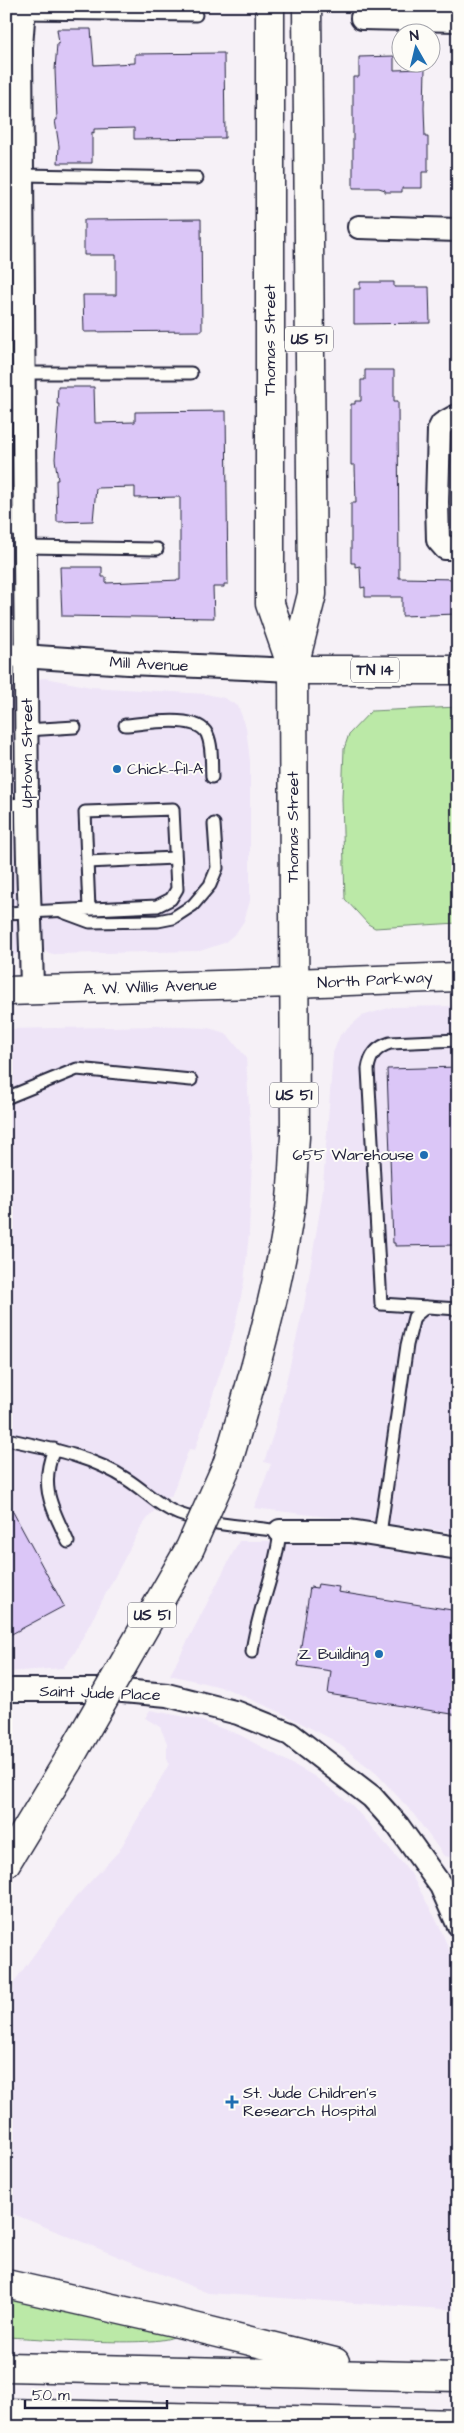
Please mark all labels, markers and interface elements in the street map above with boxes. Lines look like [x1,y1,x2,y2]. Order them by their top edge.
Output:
north arrow [392,22,442,72]
text: N [409,26,420,47]
street label: Thomas Street [259,284,281,396]
road number: US 51 [285,326,333,352]
street label: Mill Avenue [109,651,189,677]
road number: TN 14 [351,658,399,682]
street label: Uptown Street [16,697,38,808]
place label: Chick-fil-A [127,758,203,780]
marker: Chick-fil-A [111,763,123,775]
street label: Thomas Street [282,771,304,883]
street label: North Parkway [317,966,434,995]
street label: A. W. Willis Avenue [83,974,218,1000]
road number: US 51 [270,1082,318,1108]
place label: 655 Warehouse [293,1144,414,1166]
marker: 655 Warehouse [418,1149,430,1161]
road number: US 51 [128,1602,176,1628]
place label: Z Building [299,1643,369,1666]
marker: Z Building [373,1648,385,1660]
street label: Saint Jude Place [39,1680,161,1706]
place label: St. Jude Children's Research Hospital [243,2082,377,2122]
marker: St. Jude Children's Research Hospital [225,2095,239,2109]
scale bar [25,2378,168,2410]
text: 50 m [32,2385,70,2406]

